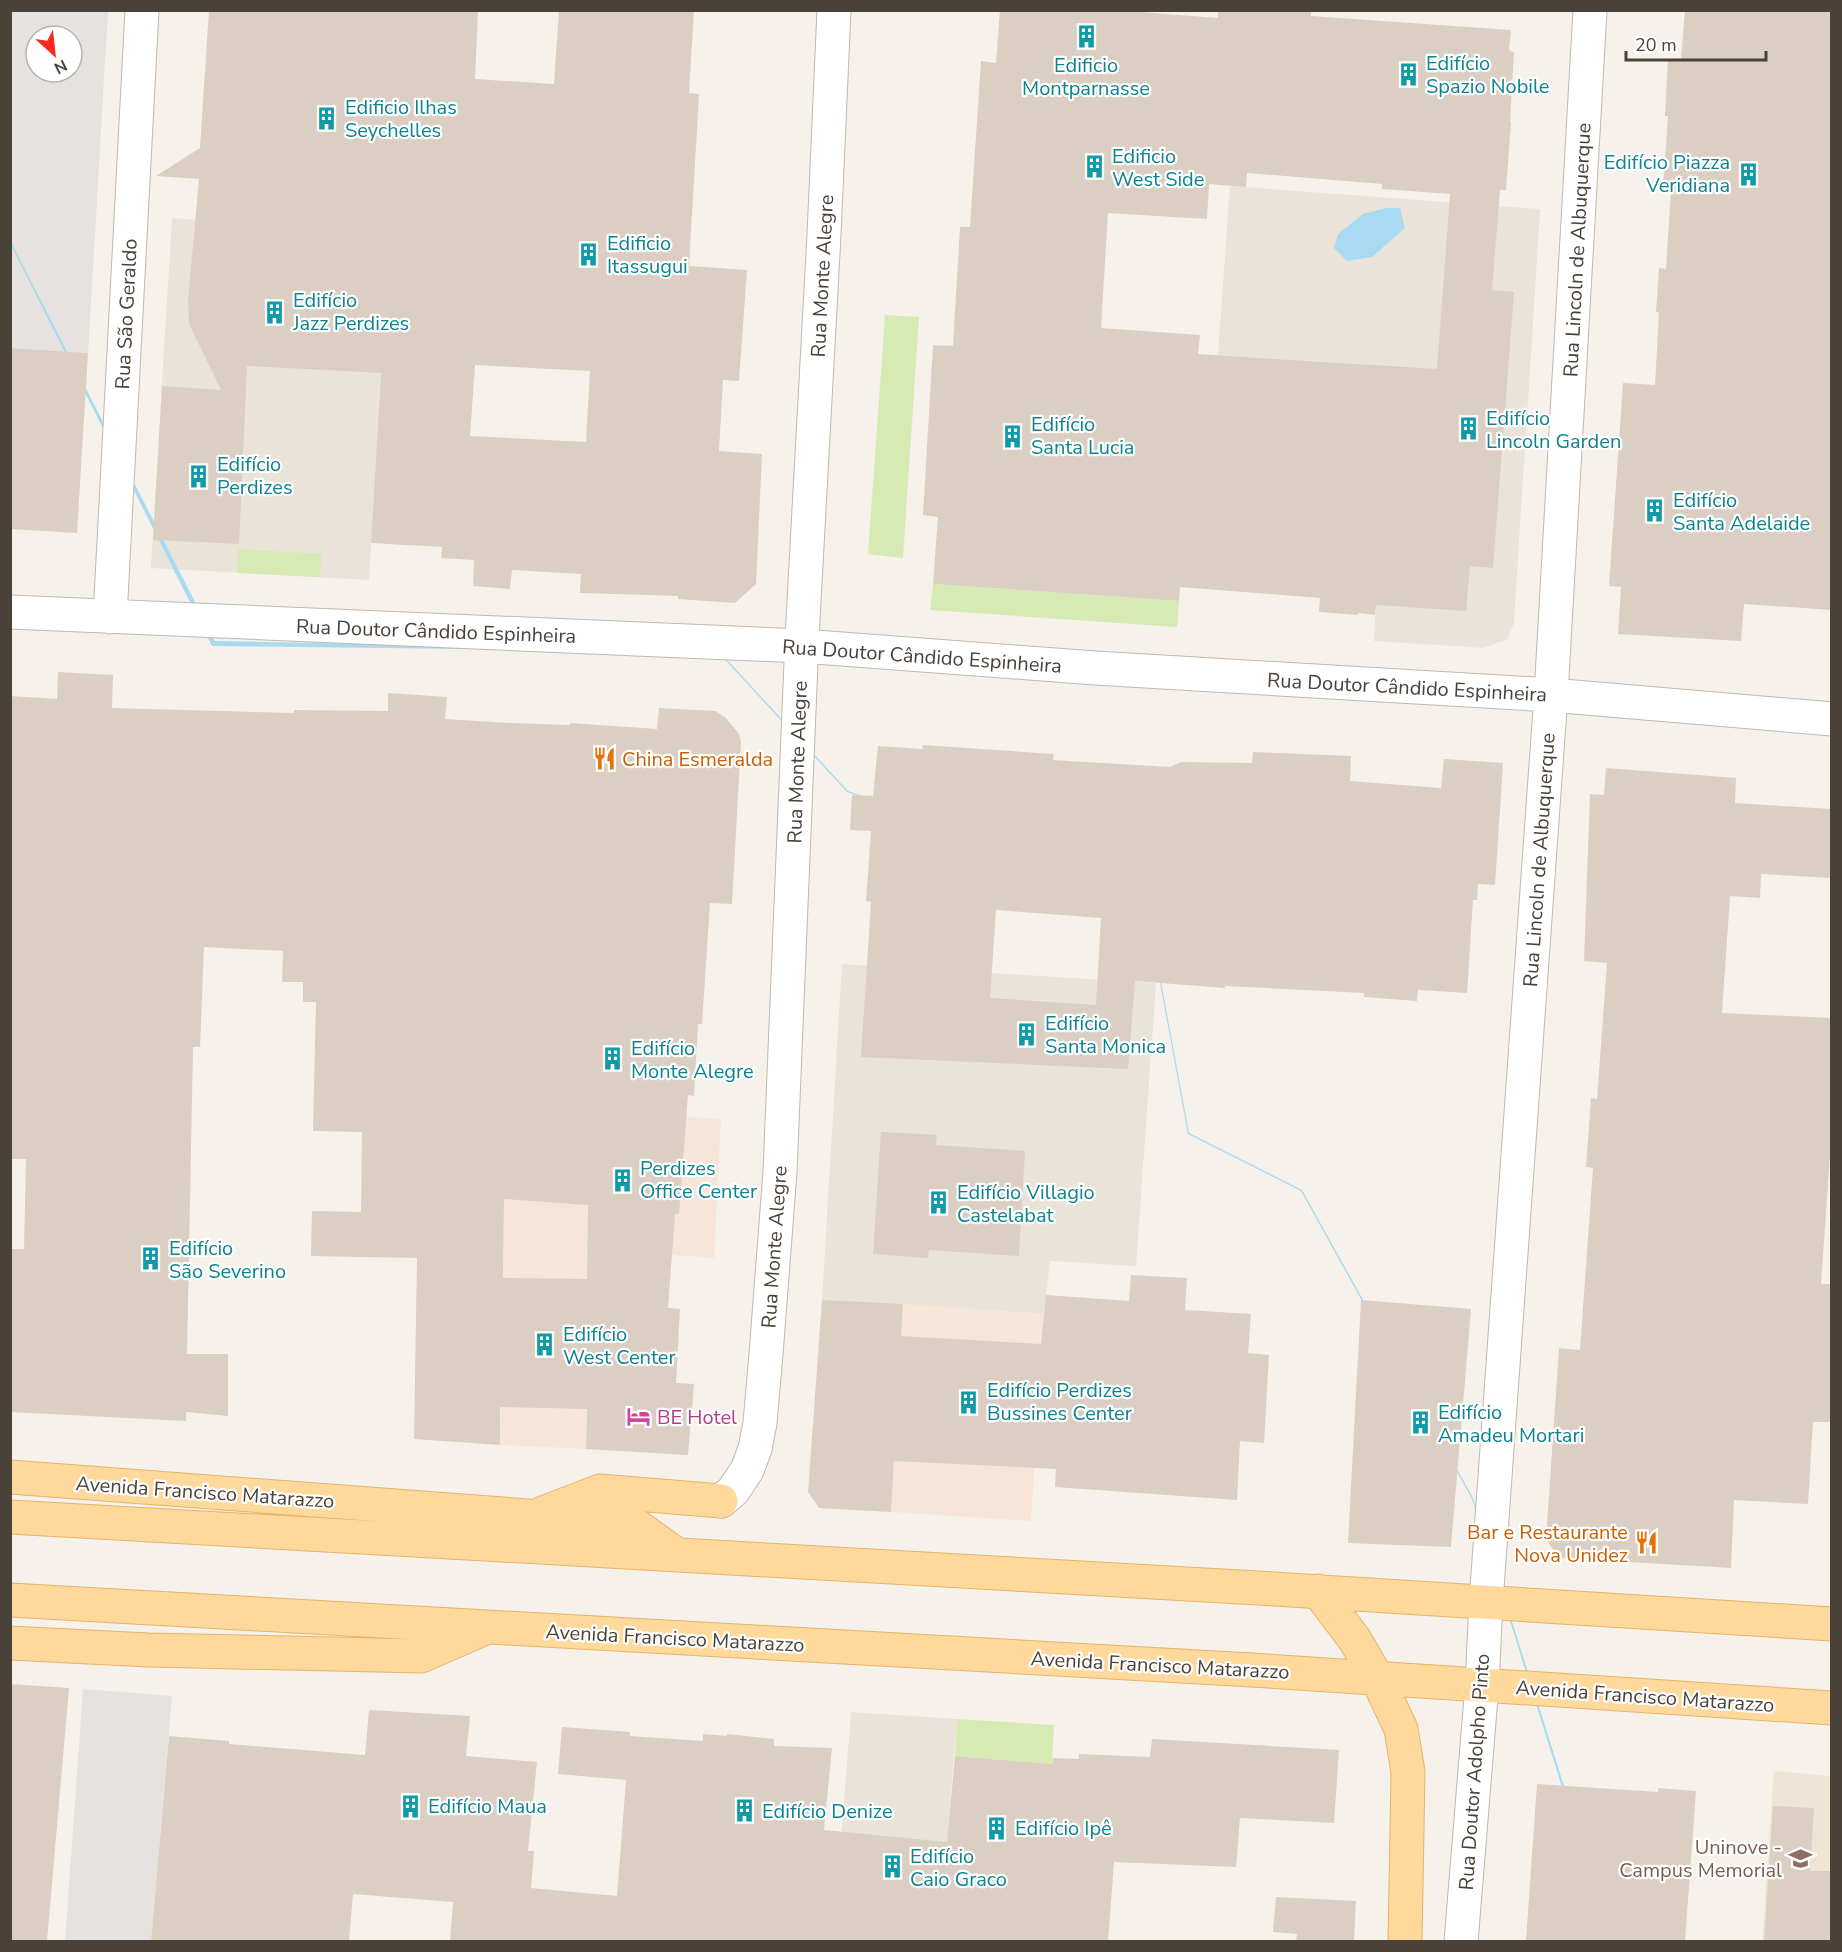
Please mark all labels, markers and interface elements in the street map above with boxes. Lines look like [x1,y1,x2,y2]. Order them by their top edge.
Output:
north arrow [24,24,84,84]
building icon: Edificio Montparnasse [1073,24,1099,50]
scale bar [1626,24,1766,62]
text: 20 m [1635,33,1677,57]
place label: Edifício Spazio Nobile [1426,50,1549,100]
place label: Edificio Montparnasse [1022,52,1150,102]
text: N [50,54,71,79]
building icon: Edifício Spazio Nobile [1395,61,1421,87]
place label: Edificio Ilhas Seychelles [345,94,457,144]
building icon: Edificio Ilhas Seychelles [314,106,340,132]
street label: Rua Lincoln de Albuquerque [1557,122,1598,378]
place label: Edificio West Side [1112,143,1204,193]
place label: Edifício Piazza Veridiana [1604,149,1730,199]
building icon: Edificio West Side [1081,154,1107,180]
building icon: Edifício Piazza Veridiana [1735,161,1761,187]
street label: Rua Monte Alegre [805,194,840,358]
place label: Edificio Itassugui [607,230,688,280]
street label: Rua São Geraldo [109,238,144,390]
building icon: Edificio Itassugui [576,241,602,267]
place label: Edifício Jazz Perdizes [292,287,409,337]
building icon: Edifício Jazz Perdizes [262,299,288,325]
place label: Edifício Lincoln Garden [1486,405,1621,455]
place label: Edifício Santa Lucia [1031,411,1134,461]
building icon: Edifício Lincoln Garden [1455,416,1481,442]
building icon: Edifício Santa Lucia [1000,423,1026,449]
place label: Edifício Perdizes [217,451,293,501]
building icon: Edifício Perdizes [186,463,212,489]
place label: Edifício Santa Adelaide [1673,487,1810,537]
building icon: Edifício Santa Adelaide [1642,498,1668,524]
street label: Rua Doutor Cândido Espinheira [295,613,576,650]
street label: Rua Doutor Cândido Espinheira [781,633,1063,680]
street label: Rua Doutor Cândido Espinheira [1266,667,1548,708]
street label: Rua Monte Alegre [781,680,814,844]
street label: Rua Lincoln de Albuquerque [1517,732,1562,988]
restaurant icon: China Esmeralda [591,746,617,772]
place label: China Esmeralda [622,746,773,773]
place label: Edifício Santa Monica [1045,1010,1166,1060]
building icon: Edifício Santa Monica [1014,1021,1040,1047]
place label: Edifício Monte Alegre [631,1035,754,1085]
building icon: Edifício Monte Alegre [600,1046,626,1072]
place label: Perdizes Office Center [640,1155,757,1205]
street label: Rua Monte Alegre [755,1165,794,1329]
building icon: Perdizes Office Center [609,1167,635,1193]
place label: Edifício Villagio Castelabat [957,1179,1095,1229]
building icon: Edifício Villagio Castelabat [926,1190,952,1216]
place label: Edifício São Severino [169,1235,286,1285]
building icon: Edifício São Severino [138,1246,164,1272]
place label: Edifício West Center [563,1321,676,1371]
building icon: Edifício West Center [532,1332,558,1358]
place label: Edifício Perdizes Bussines Center [987,1377,1132,1427]
building icon: Edifício Perdizes Bussines Center [956,1389,982,1415]
place label: Edifício Amadeu Mortari [1438,1399,1584,1449]
hotel icon: BE Hotel [626,1404,652,1430]
place label: BE Hotel [657,1404,737,1431]
building icon: Edifício Amadeu Mortari [1407,1410,1433,1436]
street label: Avenida Francisco Matarazzo [75,1470,335,1515]
place label: Bar e Restaurante Nova Unidez [1467,1519,1628,1569]
restaurant icon: Bar e Restaurante Nova Unidez [1633,1530,1659,1556]
street label: Avenida Francisco Matarazzo [545,1618,805,1659]
street label: Avenida Francisco Matarazzo [1030,1645,1290,1686]
street label: Rua Doutor Adolpho Pinto [1453,1653,1496,1891]
street label: Avenida Francisco Matarazzo [1515,1674,1775,1719]
building icon: Edifício Maua [397,1793,423,1819]
place label: Edifício Maua [428,1793,547,1820]
building icon: Edifício Denize [731,1798,757,1824]
place label: Edifício Denize [762,1798,893,1825]
building icon: Edifício Ipê [984,1815,1010,1841]
place label: Edifício Ipê [1015,1815,1112,1842]
place label: Uninove - Campus Memorial [1619,1834,1782,1884]
place label: Edifício Caio Graco [910,1843,1007,1893]
school or university icon: Uninove - Campus Memorial [1787,1846,1813,1872]
building icon: Edifício Caio Graco [879,1854,905,1880]

